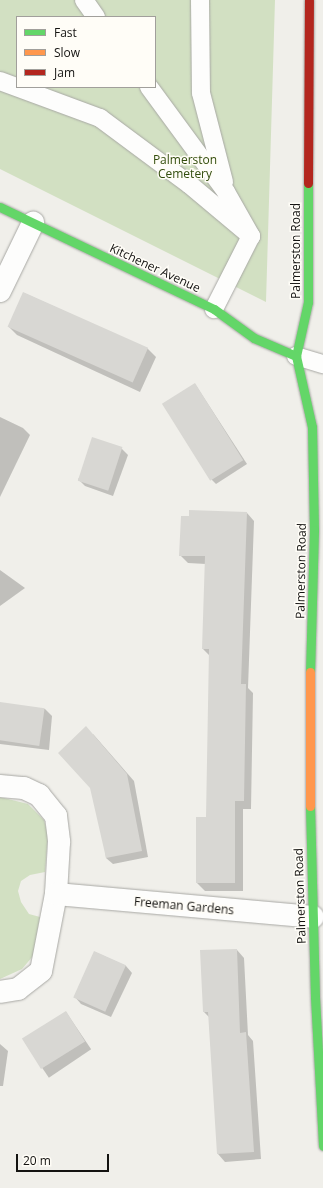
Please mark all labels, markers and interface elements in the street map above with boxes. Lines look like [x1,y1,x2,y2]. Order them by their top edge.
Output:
legend [16,16,156,88]
text: Fast [54,24,77,41]
text: Slow [54,44,80,61]
text: Jam [54,64,75,81]
park label: Palmerston Cemetery [153,153,217,181]
street label: Palmerston Road [289,203,303,299]
street label: Kitchener Avenue [107,241,203,295]
street label: Palmerston Road [293,523,309,619]
street label: Palmerston Road [291,848,309,944]
street label: Freeman Gardens [133,894,235,918]
scale bar [18,1146,111,1172]
text: 20 m [23,1152,51,1169]

